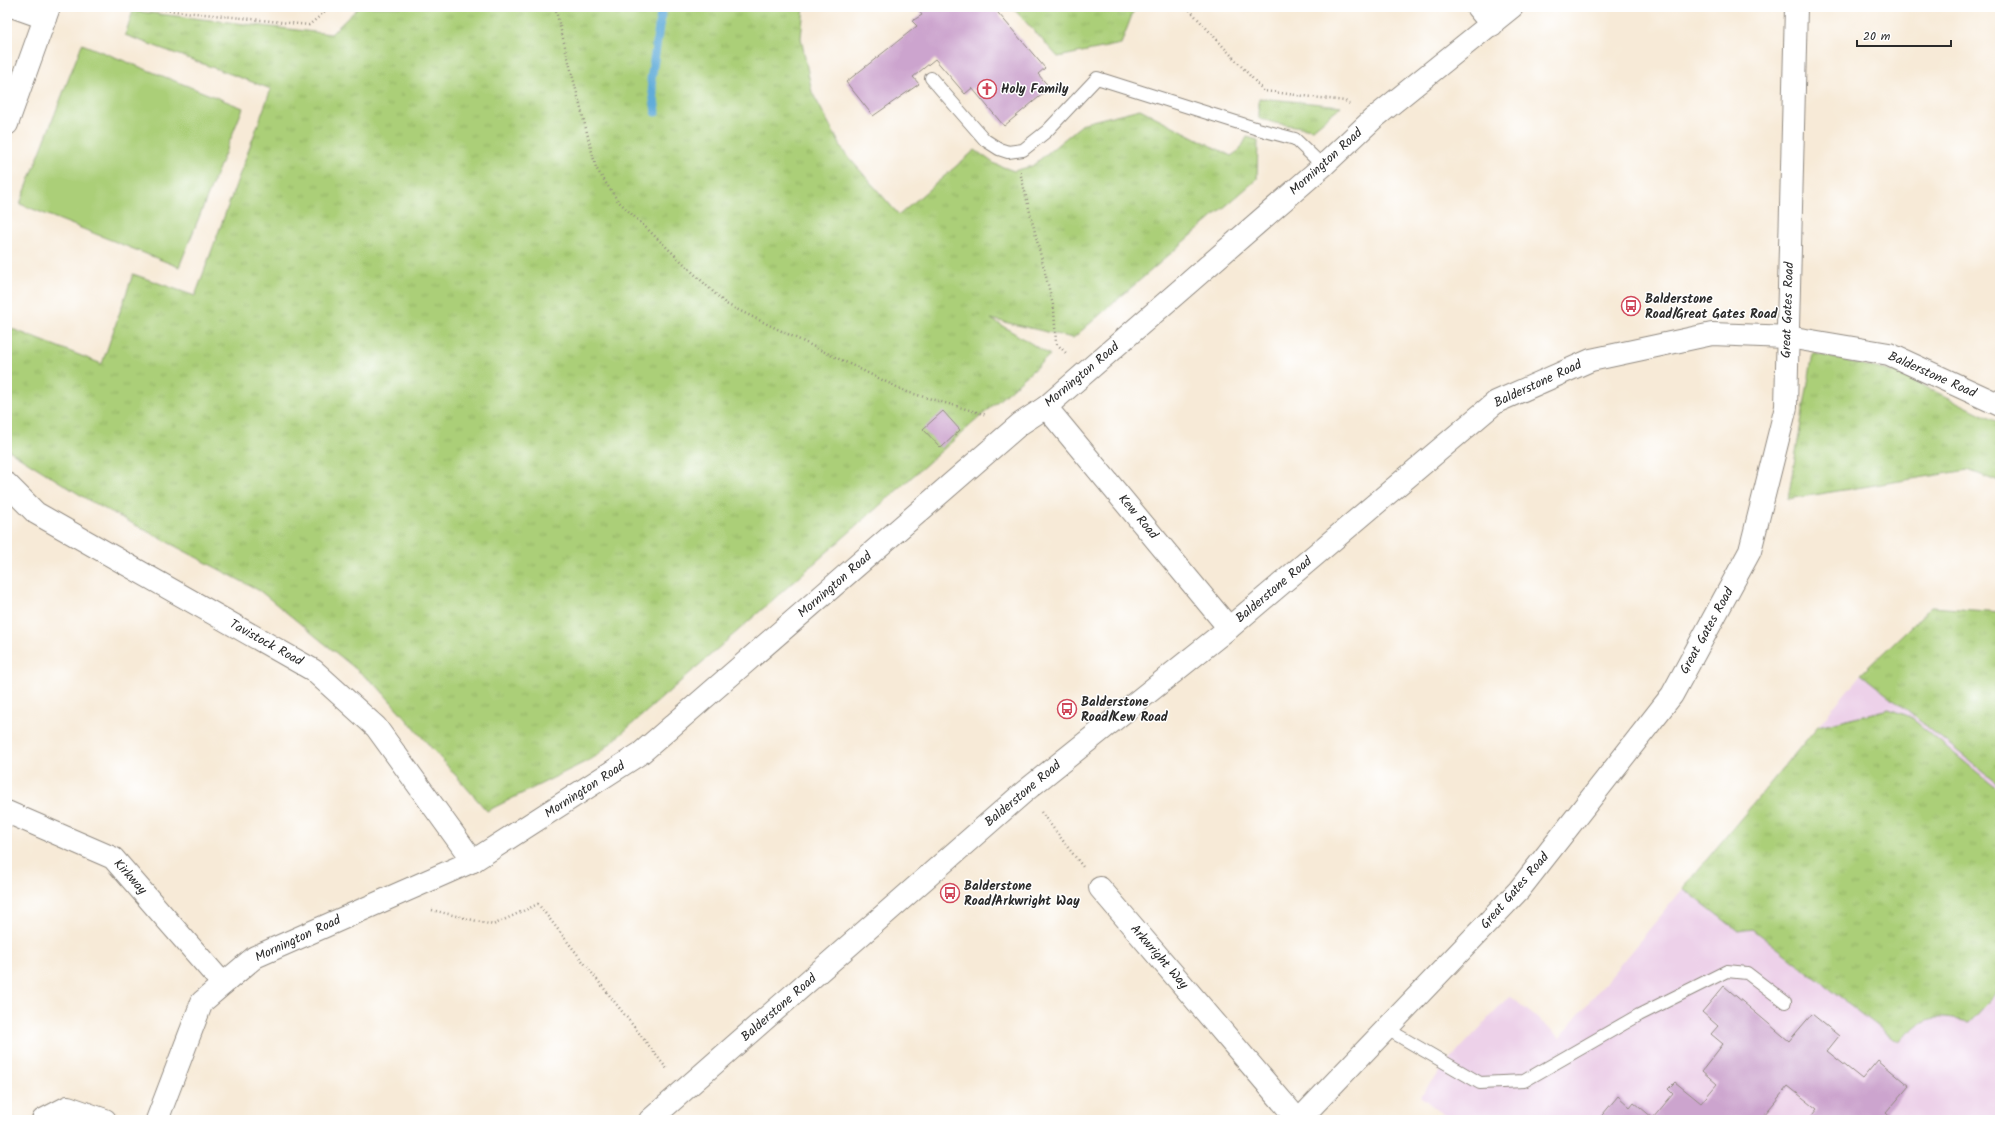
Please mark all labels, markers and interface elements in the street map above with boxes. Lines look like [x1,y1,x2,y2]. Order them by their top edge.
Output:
scale bar [1857,22,1951,48]
text: 20 m [1863,27,1891,46]
church icon: Holy Family [976,78,998,100]
place label: Holy Family [1001,79,1069,100]
street label: Mornington Road [1285,123,1368,201]
street label: Great Gates Road [1776,261,1800,358]
place label: Balderstone Road/Great Gates Road [1645,289,1778,325]
bus stop icon: Balderstone Road/Great Gates Road [1620,295,1642,317]
street label: Mornington Road [1040,337,1125,413]
street label: Balderstone Road [1884,346,1980,404]
street label: Balderstone Road [1491,354,1586,414]
street label: Kew Road [1113,490,1164,545]
street label: Mornington Road [793,546,877,623]
street label: Balderstone Road [1231,551,1317,628]
street label: Great Gates Road [1675,583,1740,678]
street label: Tavistock Road [225,614,307,672]
place label: Balderstone Road/Kew Road [1081,692,1169,728]
bus stop icon: Balderstone Road/Kew Road [1056,698,1078,720]
street label: Balderstone Road [980,755,1066,832]
street label: Mornington Road [540,756,630,824]
street label: Great Gates Road [1476,847,1555,934]
street label: Kirkway [108,854,152,900]
place label: Balderstone Road/Arkwright Way [964,876,1080,912]
bus stop icon: Balderstone Road/Arkwright Way [939,882,961,904]
street label: Mornington Road [252,910,345,968]
street label: Arkwright Way [1125,920,1194,995]
street label: Balderstone Road [736,969,822,1047]

